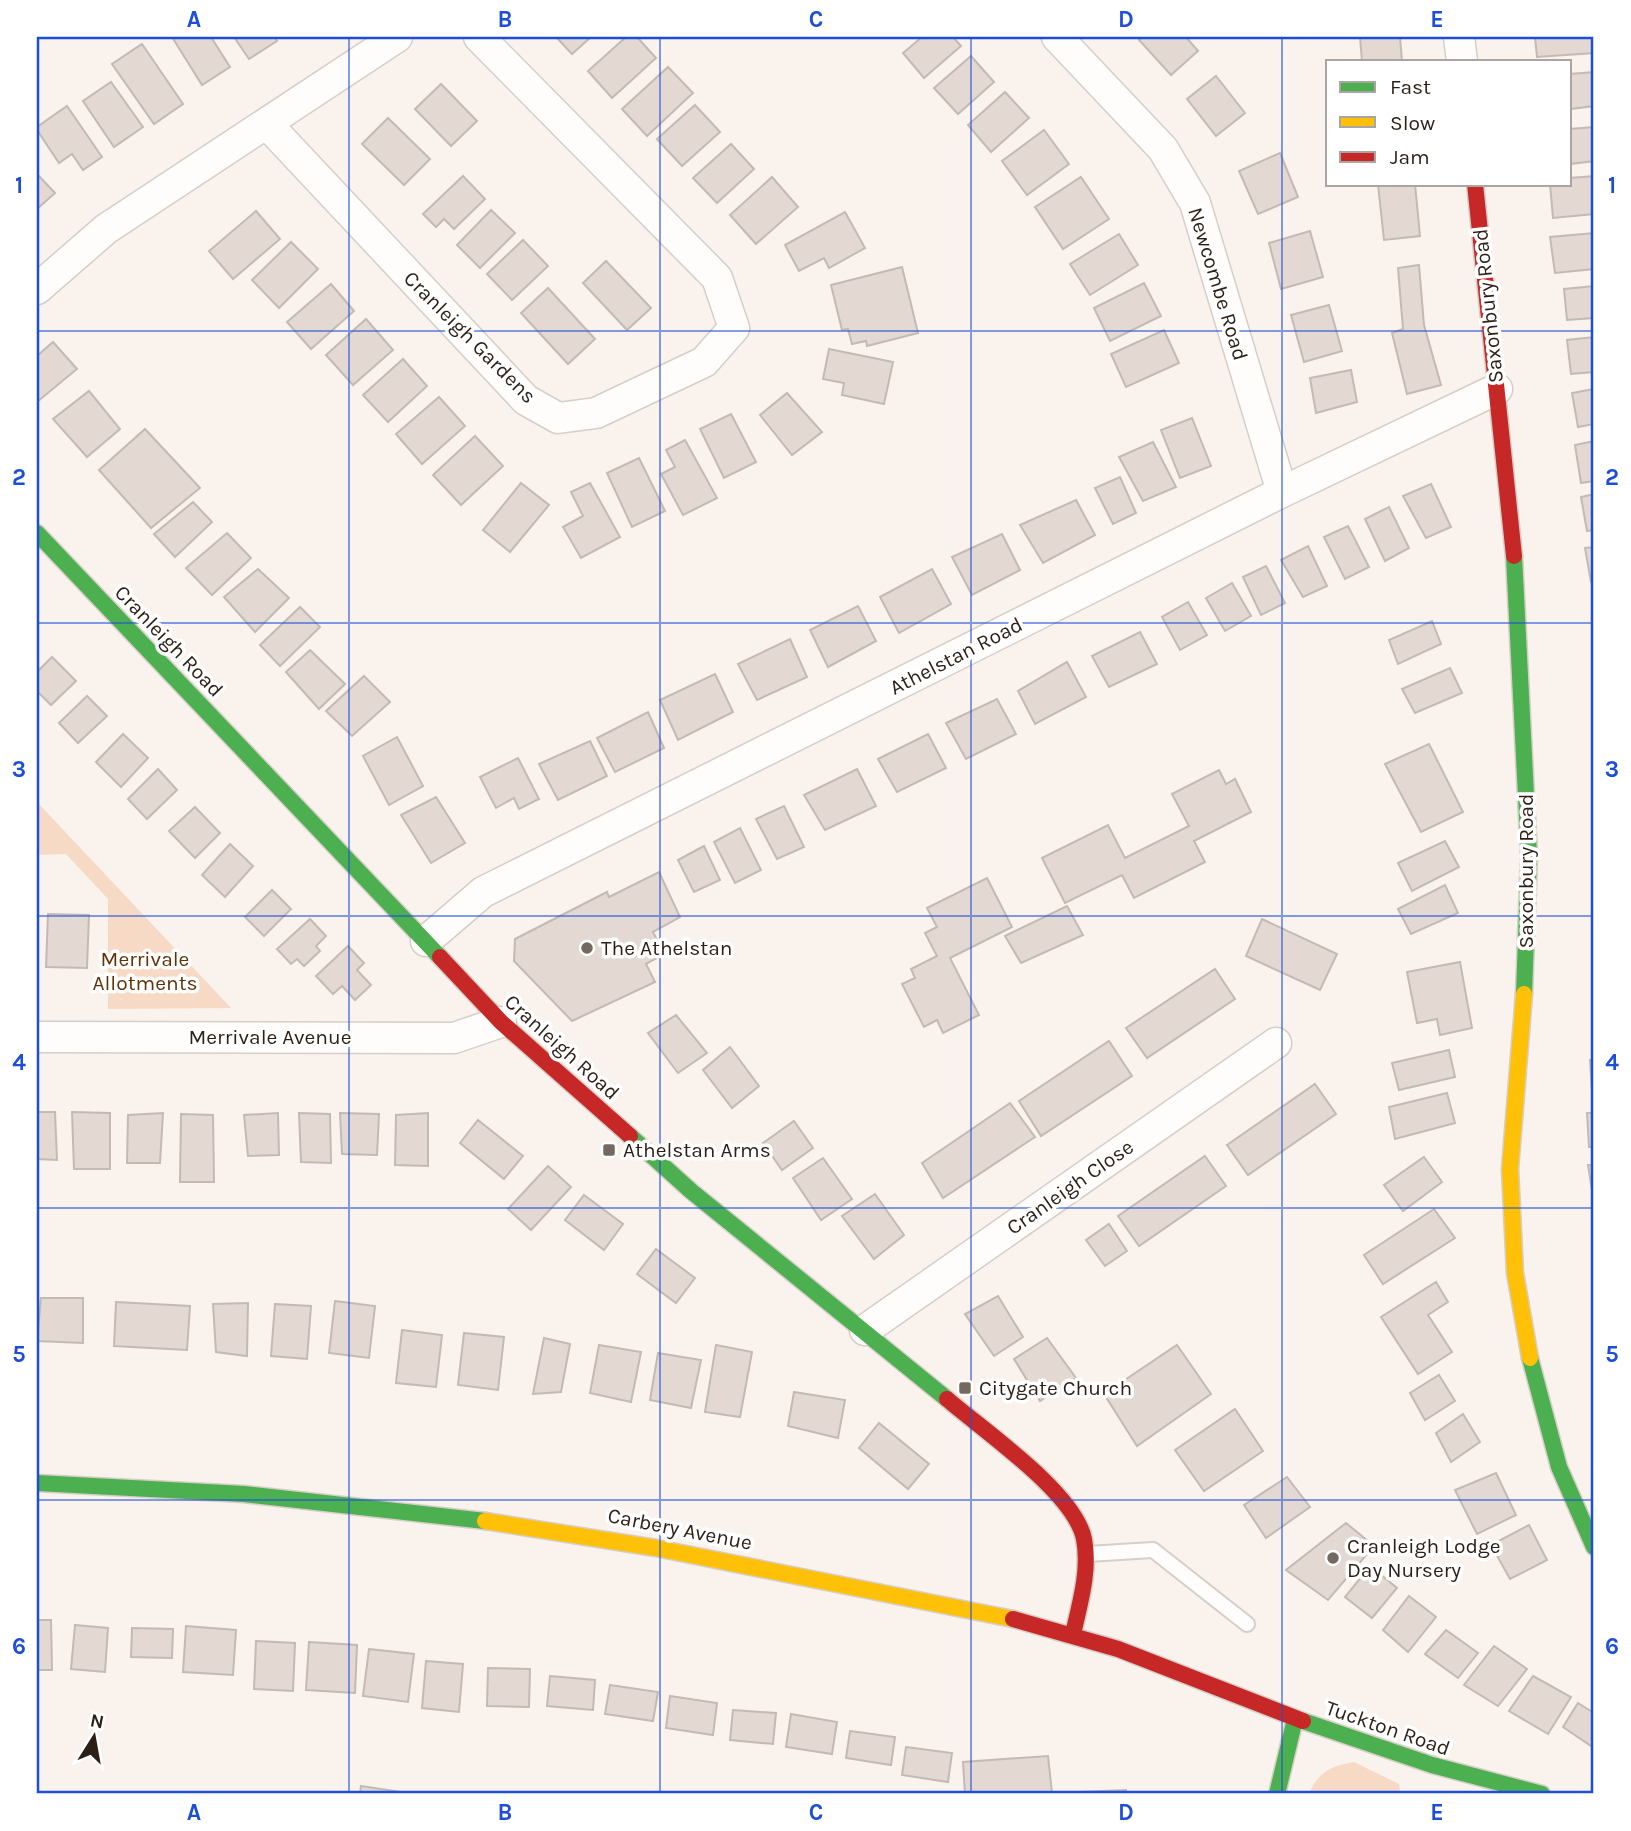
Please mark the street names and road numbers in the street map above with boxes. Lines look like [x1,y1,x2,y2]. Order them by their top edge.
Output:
street label: Newcombe Road [1183,205,1253,363]
street label: Saxonbury Road [1468,228,1508,384]
street label: Cranleigh Gardens [399,266,541,408]
street label: Cranleigh Road [110,580,228,702]
street label: Athelstan Road [886,612,1026,700]
street label: Saxonbury Road [1514,793,1538,949]
street label: Cranleigh Road [500,989,624,1105]
street label: Merrivale Avenue [189,1025,351,1049]
street label: Cranleigh Close [1002,1134,1138,1240]
street label: Carbery Avenue [606,1503,754,1555]
street label: Tuckton Road [1323,1696,1453,1760]

